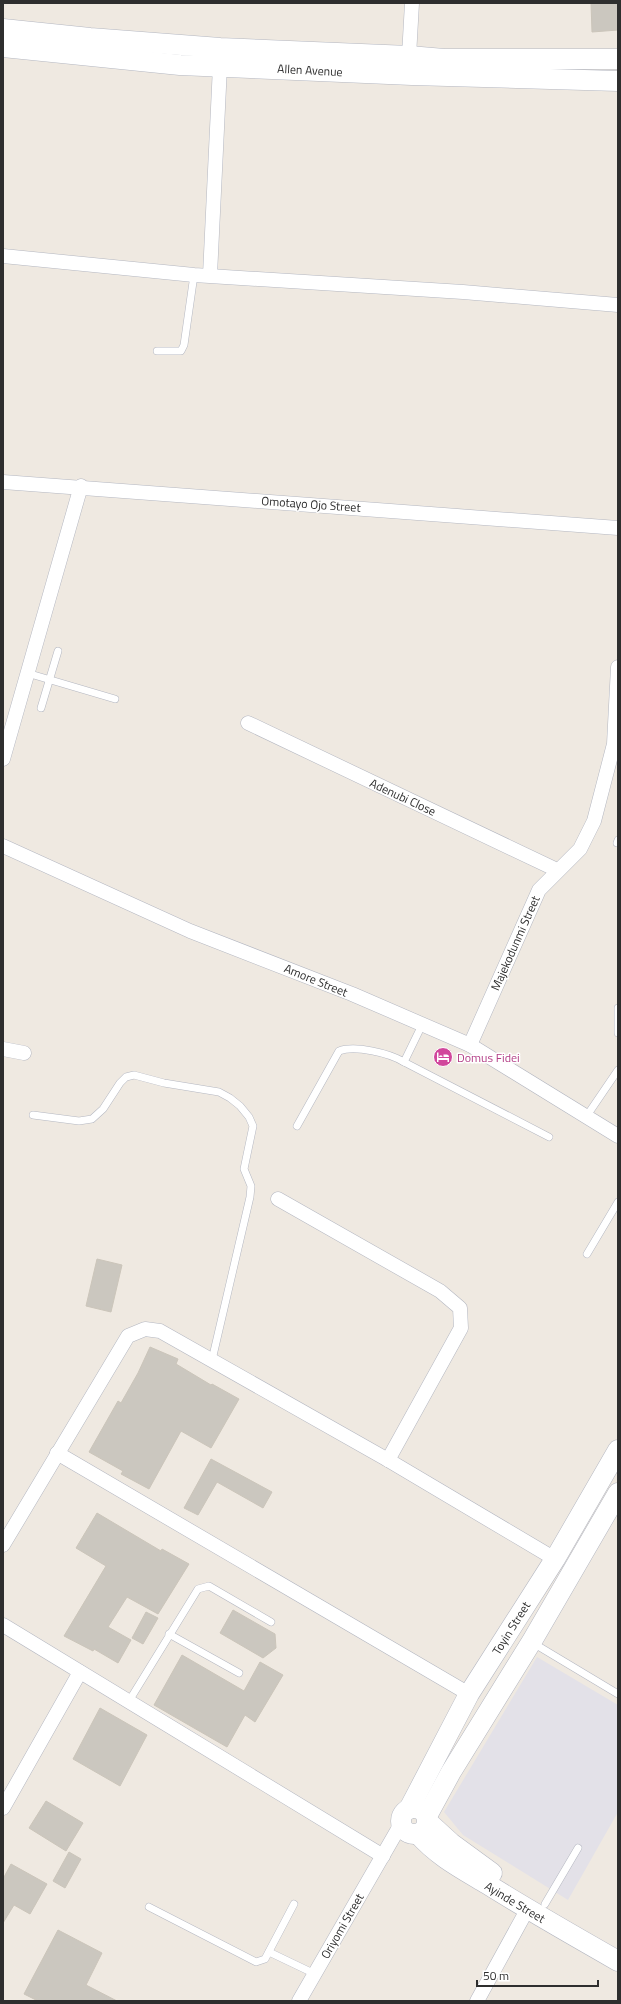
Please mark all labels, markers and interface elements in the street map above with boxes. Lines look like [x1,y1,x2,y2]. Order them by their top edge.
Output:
street label: Allen Avenue [277,59,343,81]
street label: Omotayo Ojo Street [261,491,362,517]
street label: Adenubi Close [367,773,439,821]
street label: Majekodunmi Street [486,892,545,994]
street label: Amore Street [281,959,351,1002]
hotel icon: Domus Fidei [432,1046,454,1068]
place label: Domus Fidei [457,1048,520,1067]
street label: Toyin Street [487,1597,535,1658]
street label: Ayinde Street [481,1876,550,1928]
street label: Oriyomi Street [316,1889,369,1962]
scale bar [477,1962,598,1988]
text: 50 m [483,1966,509,1985]

